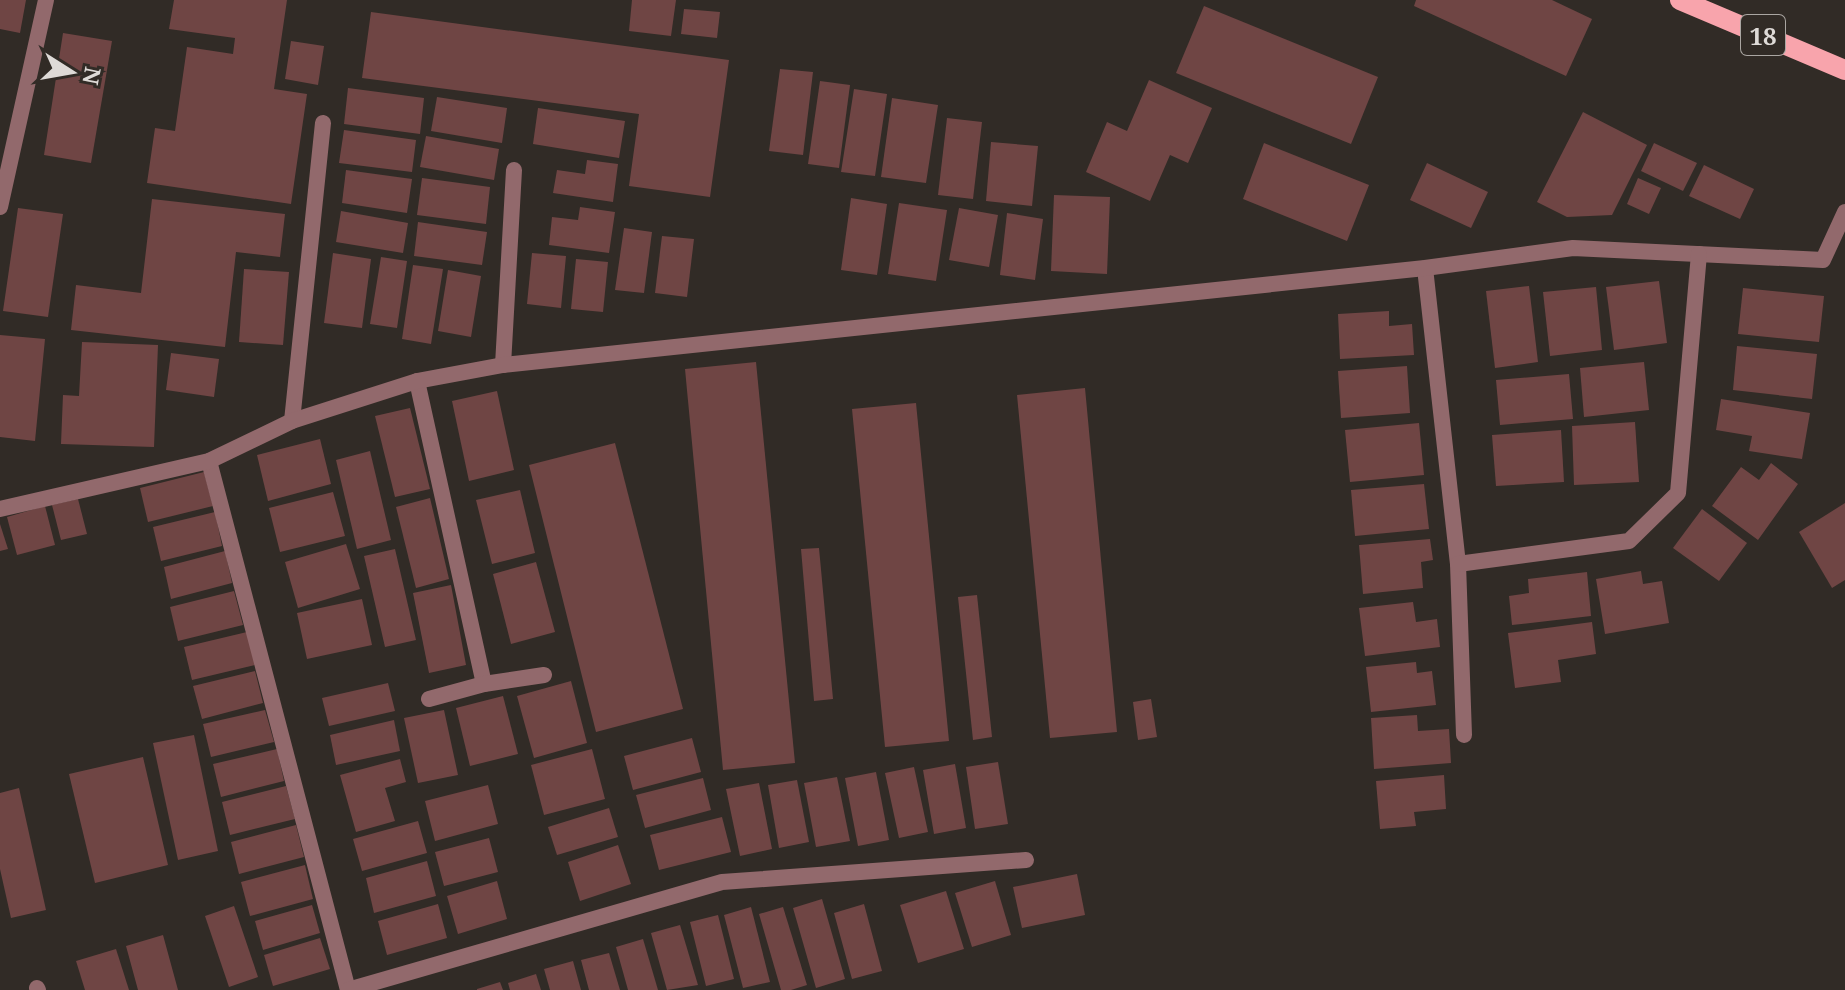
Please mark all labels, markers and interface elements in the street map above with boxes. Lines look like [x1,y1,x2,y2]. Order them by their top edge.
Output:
road number: 18 [1741,15,1785,55]
north arrow [32,32,112,112]
text: N [76,65,109,87]

